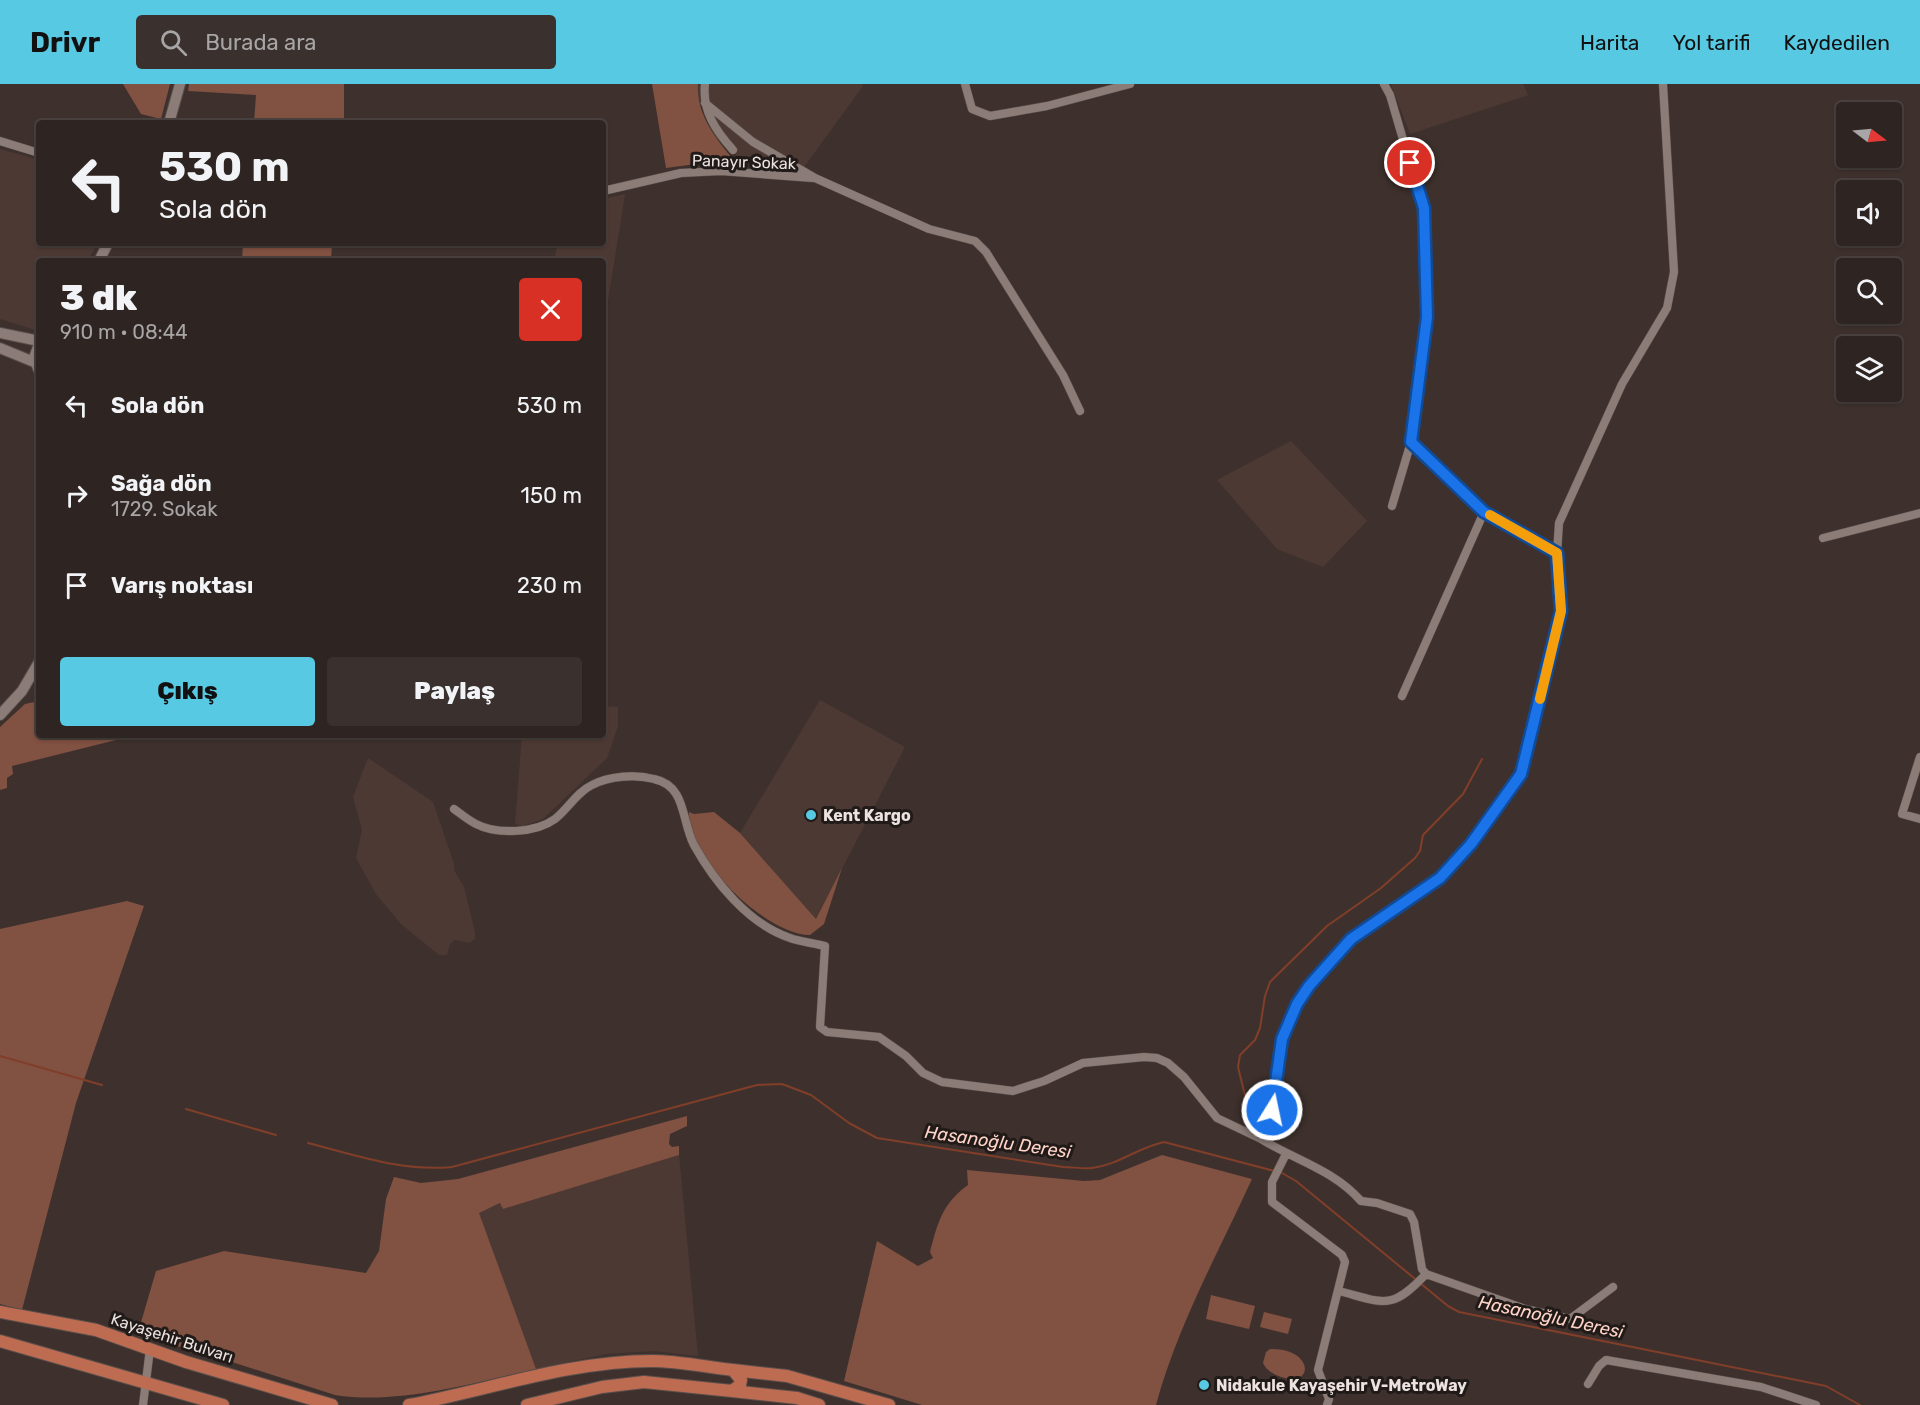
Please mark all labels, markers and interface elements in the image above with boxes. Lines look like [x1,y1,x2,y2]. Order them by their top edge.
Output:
search box [136,15,556,69]
text: Drivr [30,26,100,59]
icon: search [157,26,190,59]
text: Burada ara [205,29,317,56]
text: Harita [1580,30,1639,55]
text: Yol tarifi [1672,30,1751,55]
text: Kaydedilen [1784,30,1890,55]
north arrow [1836,102,1902,168]
map controls [1836,102,1902,402]
pin [1384,137,1435,188]
text: 530 m [159,142,290,192]
icon: left [60,144,138,222]
icon: arrive [1393,146,1426,179]
street label: Panayır Sokak [692,151,797,173]
button: sound [1836,180,1902,246]
text: Sola dön [159,193,267,225]
button: search [1836,258,1902,324]
text: 3 dk [60,276,137,319]
button: close [519,278,582,341]
text: 910 m · 08:44 [60,320,188,344]
button: layers [1836,336,1902,402]
icon: left [60,389,93,422]
text: Sola dön [111,392,204,419]
text: 530 m [517,392,582,419]
text: Sağa dön [111,470,212,497]
icon: right [60,479,93,512]
text: 150 m [521,482,582,509]
text: 1729. Sokak [111,497,217,521]
icon: arrive [60,569,93,602]
text: Varış noktası [111,572,253,599]
text: 230 m [517,572,582,599]
button: Çıkış [60,657,315,726]
button: Paylaş [327,657,582,726]
place label: Kent Kargo [823,806,911,825]
marker: Kent Kargo [804,808,818,822]
position arrow [1240,1078,1304,1142]
water label: Hasanoğlu Deresi [923,1121,1073,1163]
water label: Hasanoğlu Deresi [1477,1291,1626,1343]
street label: Kayaşehir Bulvarı [108,1309,236,1367]
place label: Nidakule Kayaşehir V-MetroWay [1216,1376,1467,1395]
marker: Nidakule Kayaşehir V-MetroWay [1197,1378,1211,1392]

